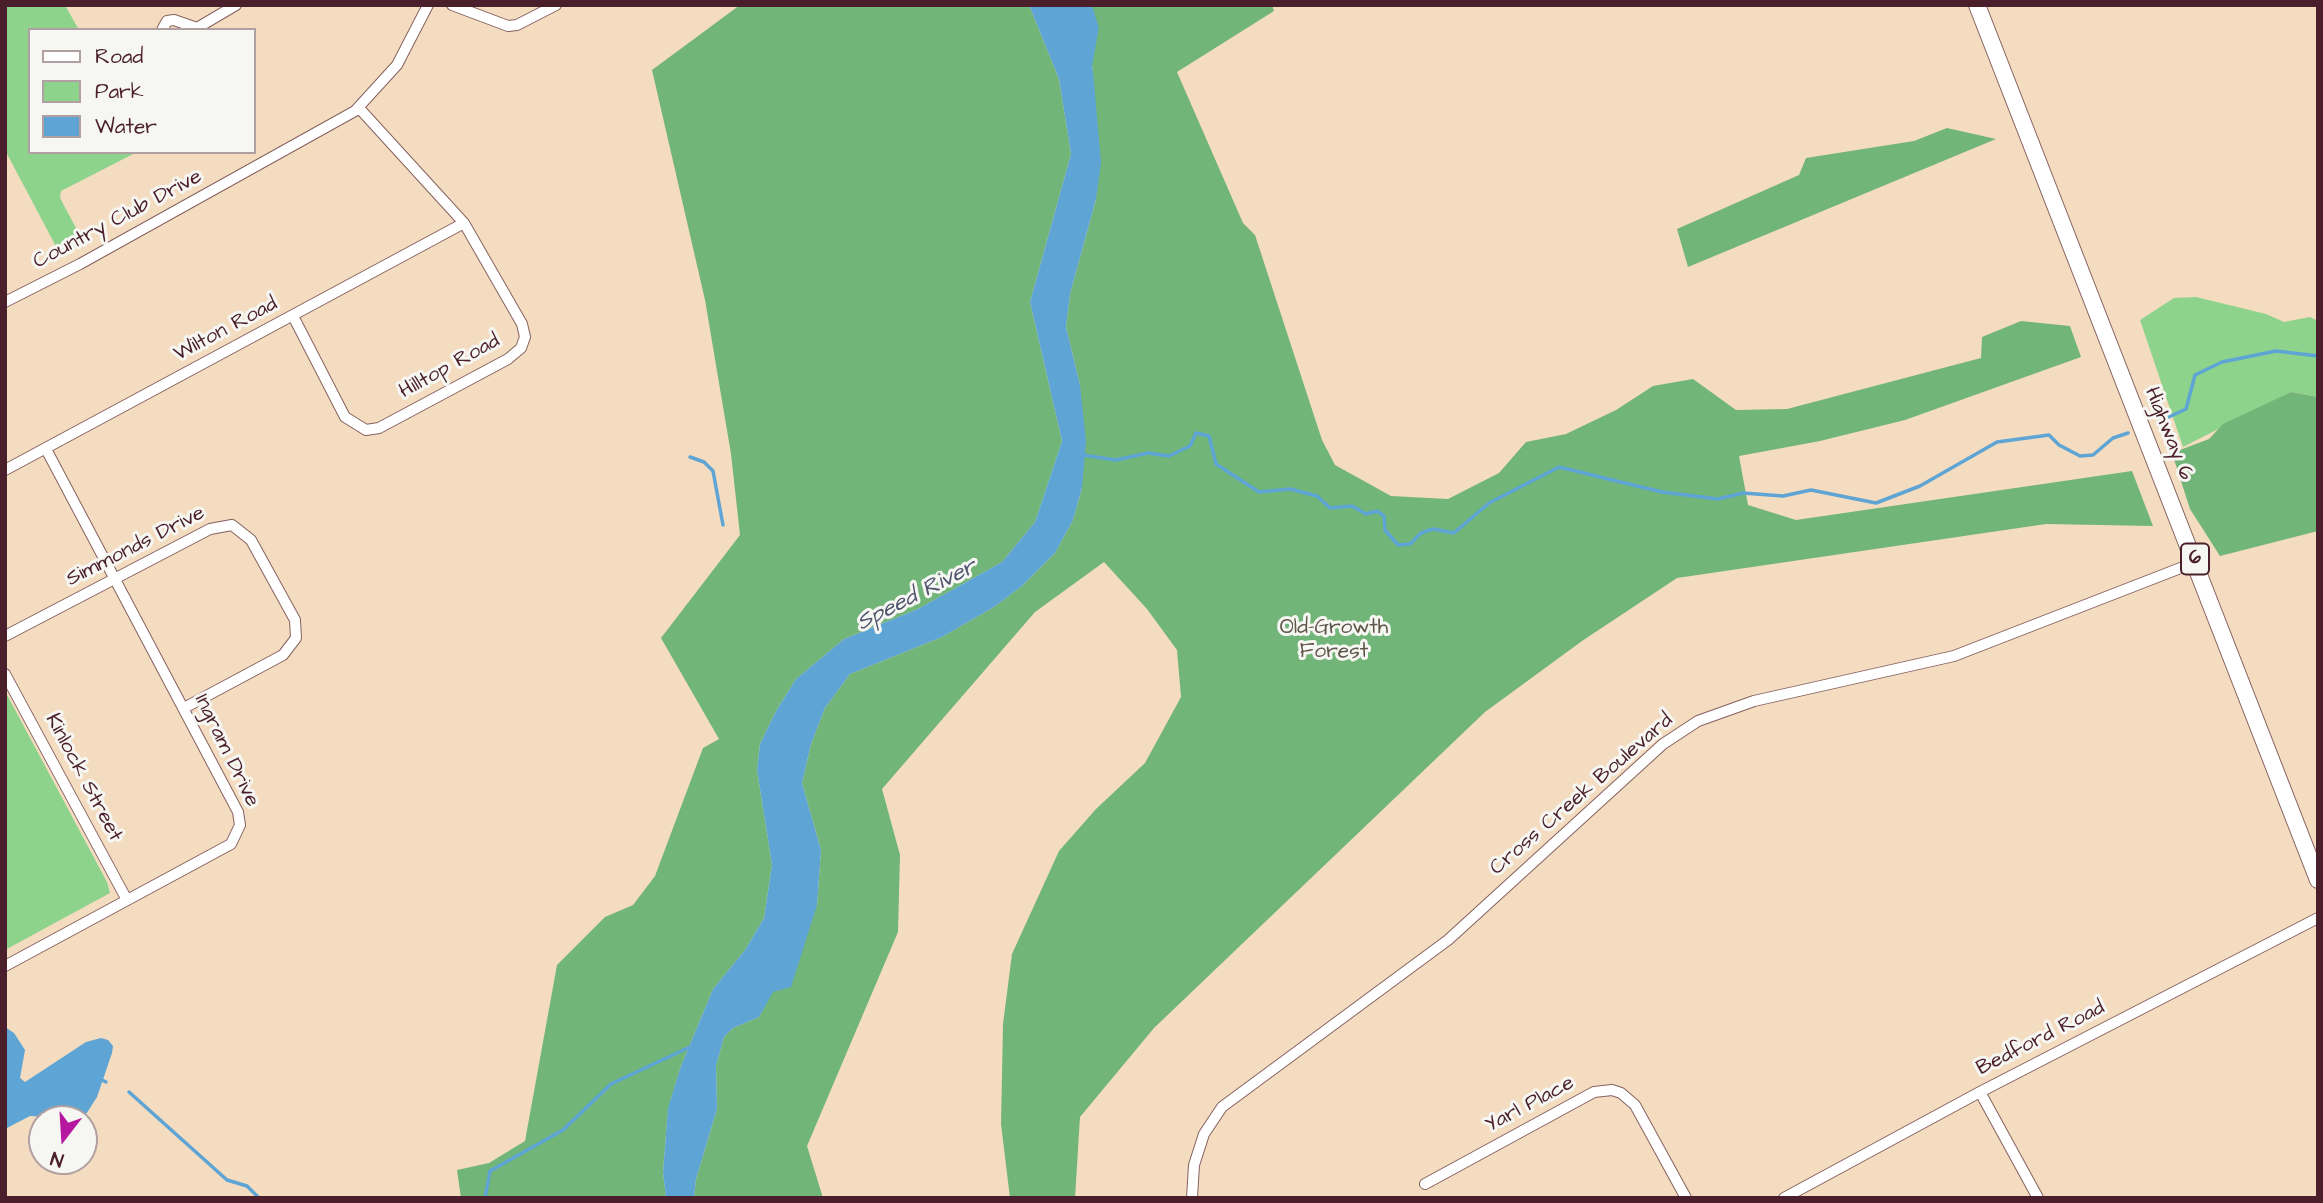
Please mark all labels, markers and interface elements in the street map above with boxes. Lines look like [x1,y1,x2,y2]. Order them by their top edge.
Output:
legend [28,28,256,154]
text: Road [95,42,143,71]
text: Park [95,77,144,106]
text: Water [95,112,157,141]
street label: Country Club Drive [29,165,207,275]
street label: Wilton Road [170,292,282,368]
street label: Hilltop Road [395,329,505,405]
street label: Highway 6 [2138,384,2198,484]
street label: Simmonds Drive [63,501,209,593]
road number: 6 [2181,544,2209,574]
water label: Speed River [853,554,981,638]
park label: Old-Growth Forest [1280,616,1388,666]
street label: Ingram Drive [188,691,264,811]
street label: Cross Creek Boulevard [1485,709,1679,881]
street label: Kinlock Street [39,710,127,846]
street label: Bedford Road [1973,996,2109,1082]
street label: Yarl Place [1481,1071,1579,1139]
north arrow [28,1105,98,1175]
text: N [48,1144,67,1173]

